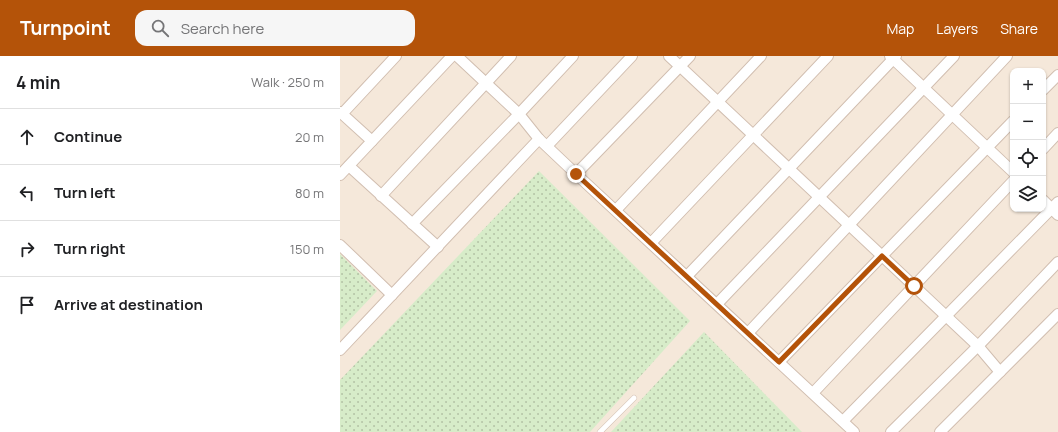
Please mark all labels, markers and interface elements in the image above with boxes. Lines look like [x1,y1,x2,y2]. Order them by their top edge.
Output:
search box [135,10,415,46]
text: Turnpoint [20,15,111,41]
icon: search [149,17,171,39]
text: Search here [181,18,264,39]
text: Map [886,19,914,38]
text: Layers [936,19,978,38]
text: Share [1000,19,1038,38]
map controls [1010,68,1046,212]
button: + [1010,68,1046,104]
text: 4 min [16,71,60,94]
text: Walk · 250 m [251,73,324,91]
button: − [1010,104,1046,140]
icon: ahead [16,126,38,148]
text: Continue [54,126,122,147]
text: 20 m [295,128,324,146]
button: locate [1010,140,1046,176]
route end [567,165,585,183]
button: layers [1010,176,1046,212]
icon: left [16,182,38,204]
text: Turn left [54,182,116,203]
text: 80 m [295,184,324,202]
icon: right [16,238,38,260]
text: Turn right [54,238,125,259]
text: 150 m [290,240,324,258]
route start [905,277,923,295]
icon: arrive [16,294,38,316]
text: Arrive at destination [54,294,203,315]

